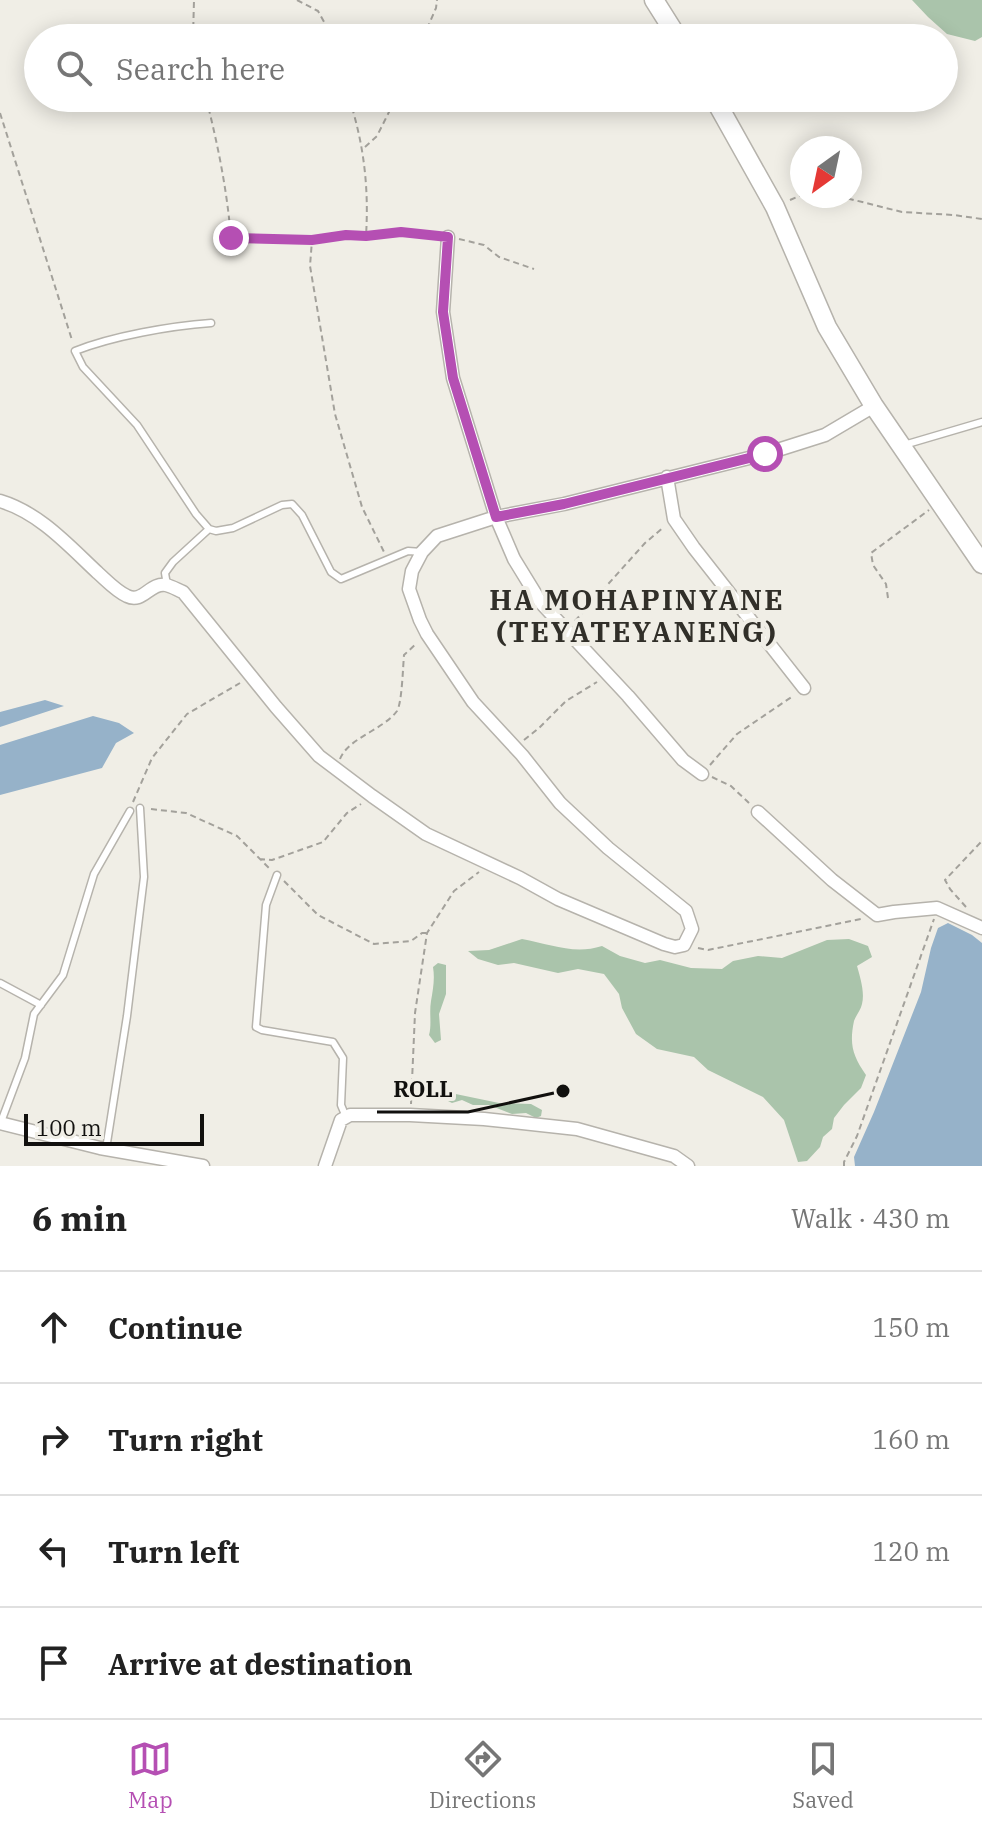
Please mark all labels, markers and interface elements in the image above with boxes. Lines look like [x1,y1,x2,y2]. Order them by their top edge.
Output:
search box [24,24,958,112]
icon: search [52,46,96,90]
text: Search here [116,49,285,88]
north arrow [790,136,862,208]
route end [213,220,249,256]
route start [747,436,783,472]
district label: HA MOHAPINYANE (TEYATEYANENG) [489,581,785,650]
callout: ROLL [377,1066,468,1112]
text: ROLL [393,1074,453,1103]
scale bar [24,1110,204,1146]
text: 100 m [36,1113,102,1142]
text: 6 min [32,1196,127,1240]
text: Walk · 430 m [791,1201,950,1235]
icon: ahead [32,1305,76,1349]
text: Continue [108,1308,243,1347]
text: 150 m [872,1310,950,1344]
icon: right [32,1417,76,1461]
text: Turn right [108,1420,263,1459]
text: 160 m [872,1422,950,1456]
icon: left [32,1529,76,1573]
text: Turn left [108,1532,240,1571]
text: 120 m [872,1534,950,1568]
icon: arrive [32,1641,76,1685]
text: Arrive at destination [108,1644,413,1683]
tab: Map [128,1737,173,1814]
tab: Directions [429,1737,536,1814]
tab: Saved [792,1737,854,1814]

